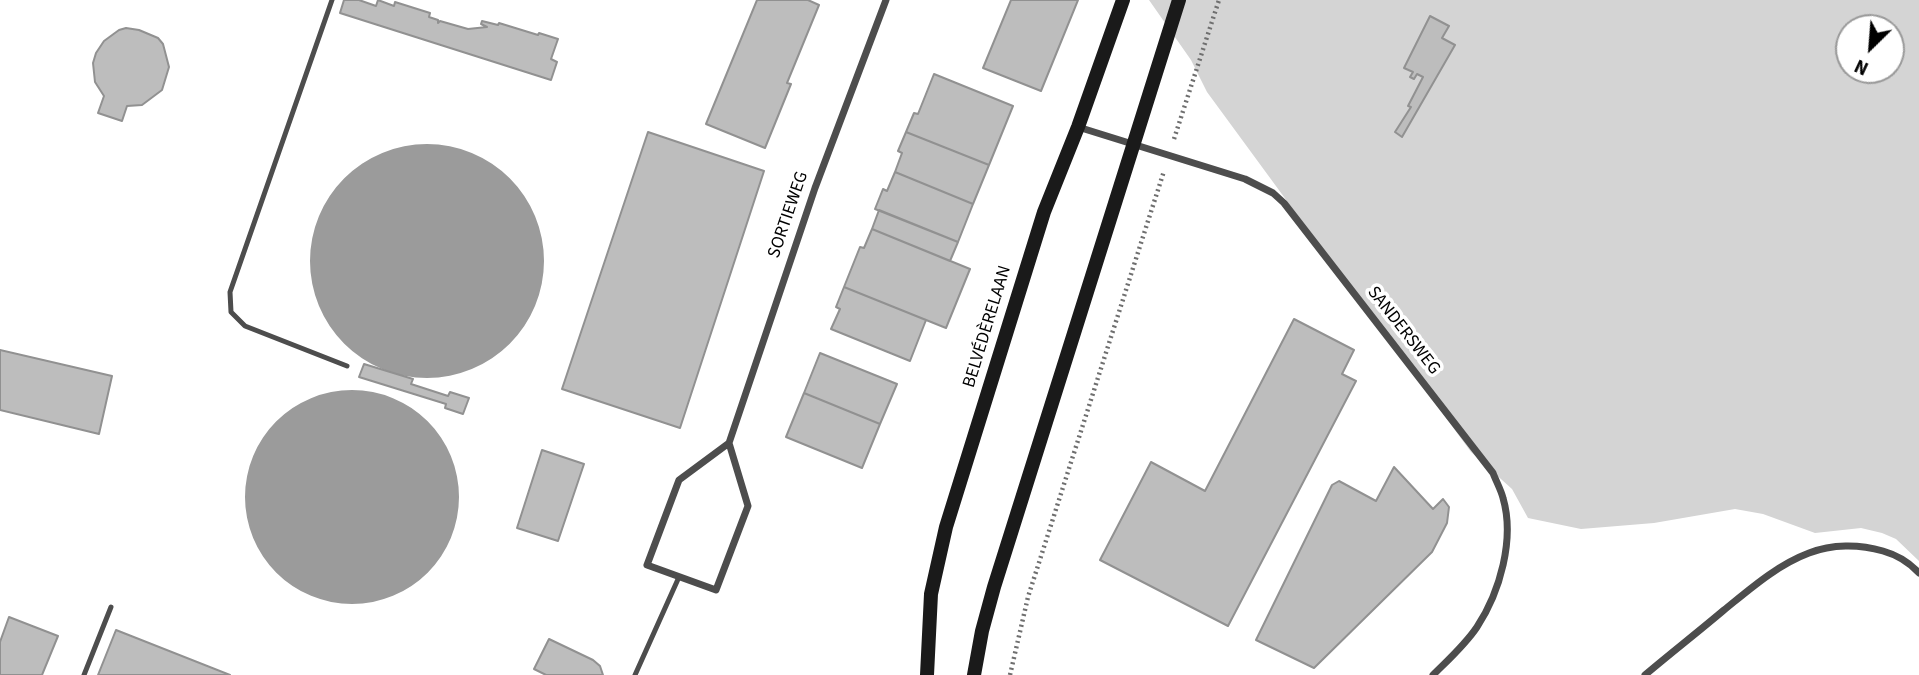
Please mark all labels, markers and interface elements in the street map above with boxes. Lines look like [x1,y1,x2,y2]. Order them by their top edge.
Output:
north arrow [1835,14,1905,84]
text: N [1850,52,1873,82]
street label: SORTIEWEG [764,169,814,261]
street label: BELVÉDÈRELAAN [959,263,1017,391]
street label: SANDERSWEG [1362,283,1444,379]

